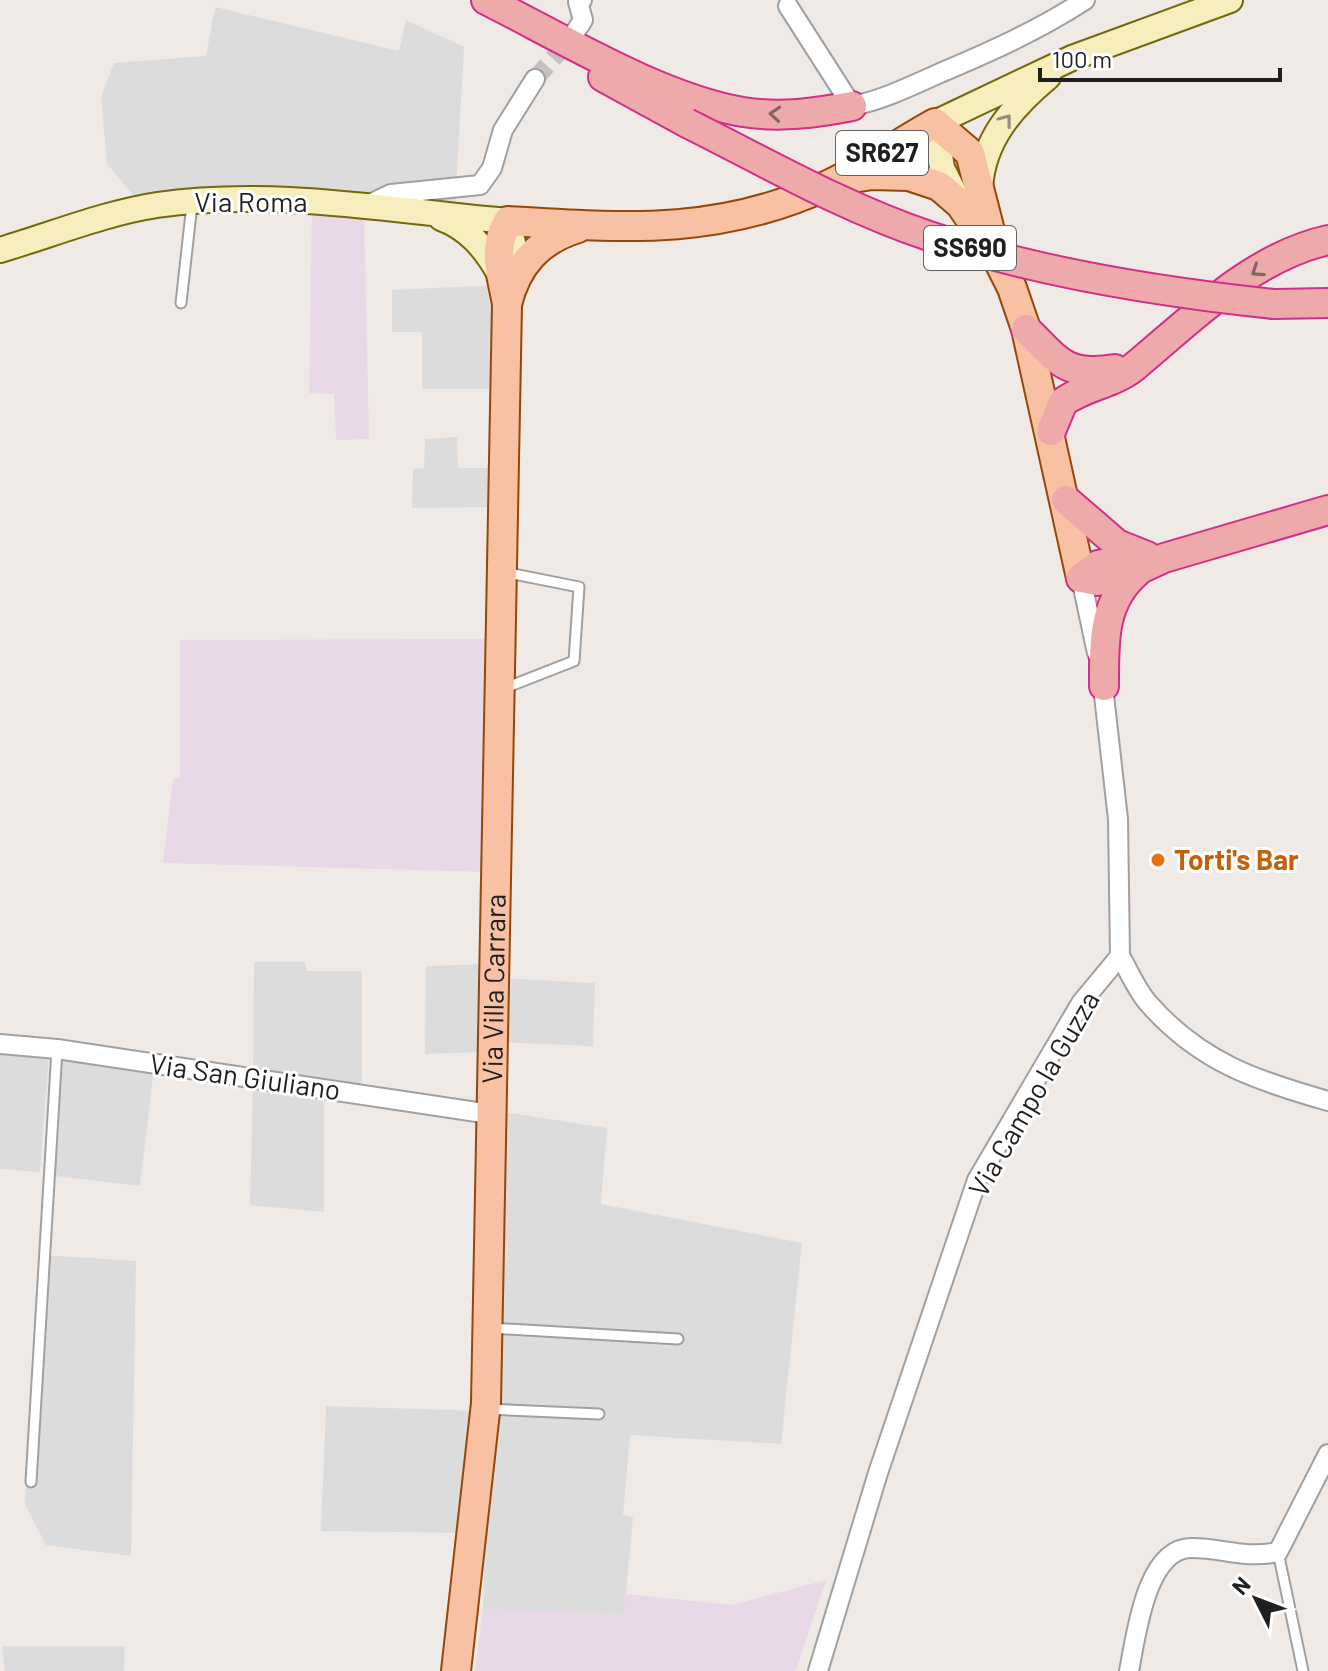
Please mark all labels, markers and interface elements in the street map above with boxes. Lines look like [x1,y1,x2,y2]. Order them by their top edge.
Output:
scale bar [1040,32,1280,82]
text: 100 m [1052,44,1112,73]
one-way arrow [768,106,781,123]
one-way arrow [996,114,1010,129]
road number: SR627 [836,131,928,175]
street label: Via Roma [194,184,308,218]
road number: SS690 [924,226,1016,270]
one-way arrow [1251,261,1266,276]
place label: Torti's Bar [1174,842,1299,876]
marker: Torti's Bar [1149,851,1167,869]
street label: Via Villa Carrara [474,893,512,1084]
street label: Via Campo la Guzza [960,985,1106,1202]
street label: Via San Giuliano [148,1046,343,1106]
north arrow [1216,1559,1296,1639]
text: N [1226,1571,1255,1599]

